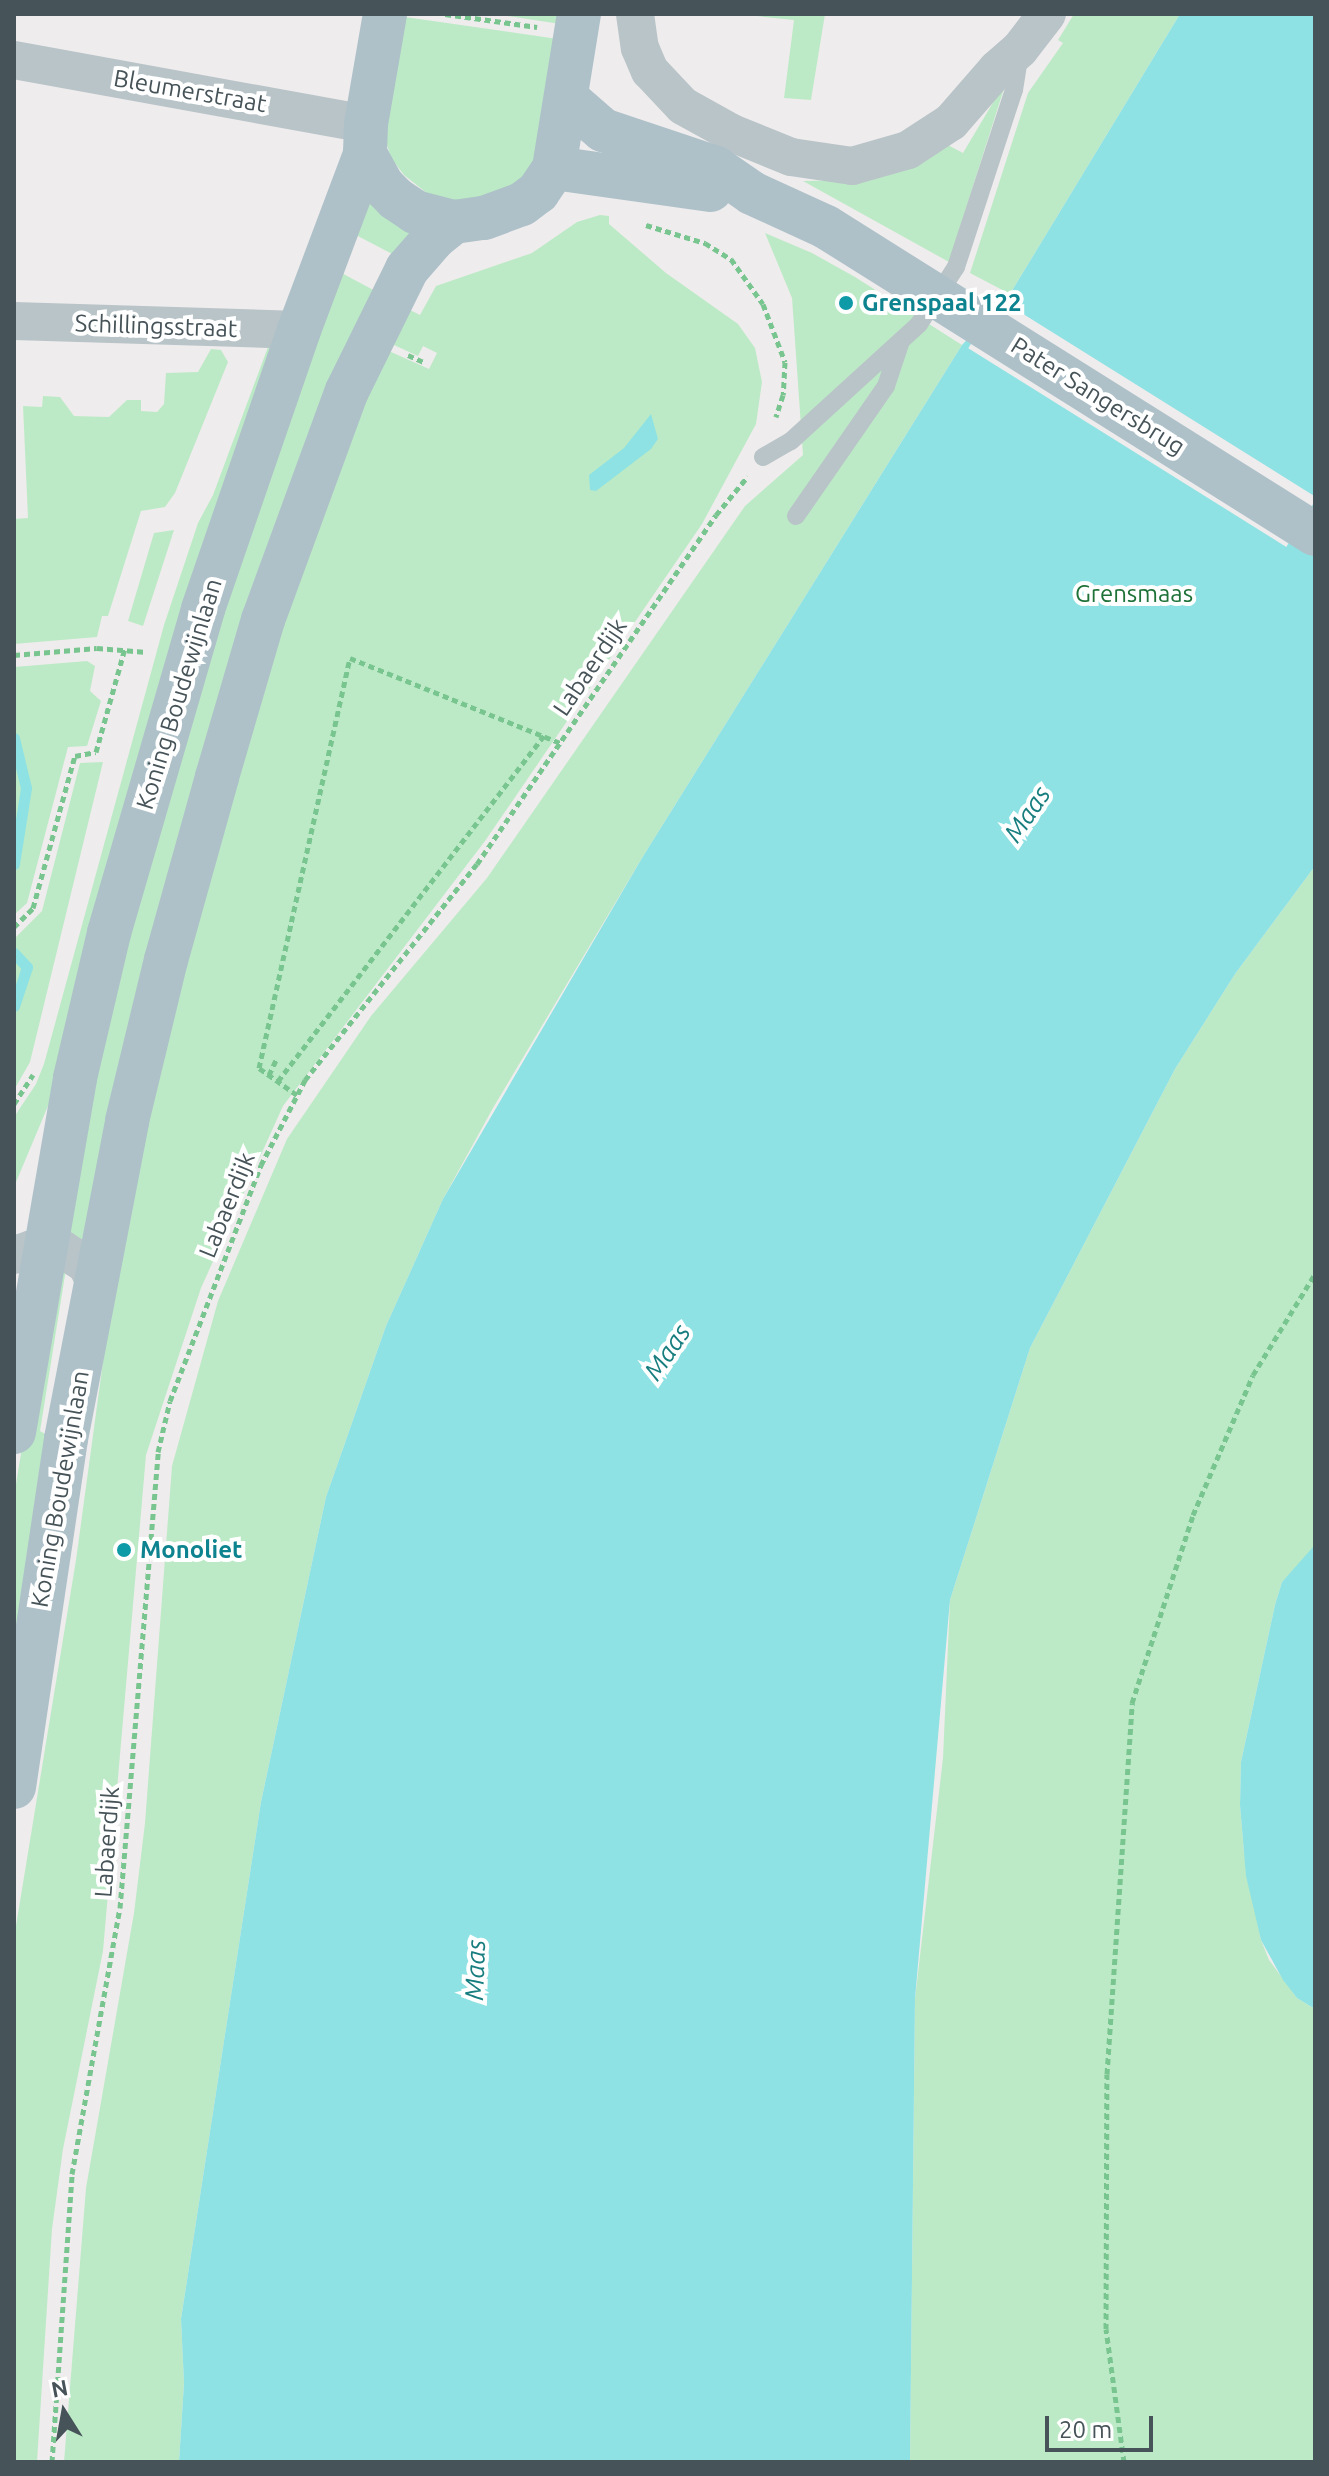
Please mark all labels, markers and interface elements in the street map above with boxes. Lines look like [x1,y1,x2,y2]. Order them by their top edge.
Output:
street label: Bleumerstraat [111,63,269,119]
place label: Grenspaal 122 [862,289,1021,317]
marker: Grenspaal 122 [837,294,855,312]
street label: Schillingsstraat [74,309,238,343]
street label: Pater Sangersbrug [1006,331,1190,461]
street label: Koning Boudewijnlaan [130,575,228,813]
park label: Grensmaas [1075,580,1193,608]
street label: Labaerdijk [547,613,633,721]
water label: Maas [997,780,1057,848]
street label: Labaerdijk [193,1148,261,1262]
water label: Maas [637,1318,697,1386]
street label: Koning Boudewijnlaan [25,1368,95,1610]
place label: Monoliet [140,1536,242,1564]
marker: Monoliet [115,1541,133,1559]
street label: Labaerdijk [89,1786,125,1898]
water label: Maas [458,1939,492,2001]
north arrow [24,2372,104,2452]
text: N [49,2374,70,2402]
scale bar [1049,2400,1157,2450]
text: 20 m [1059,2416,1112,2443]

